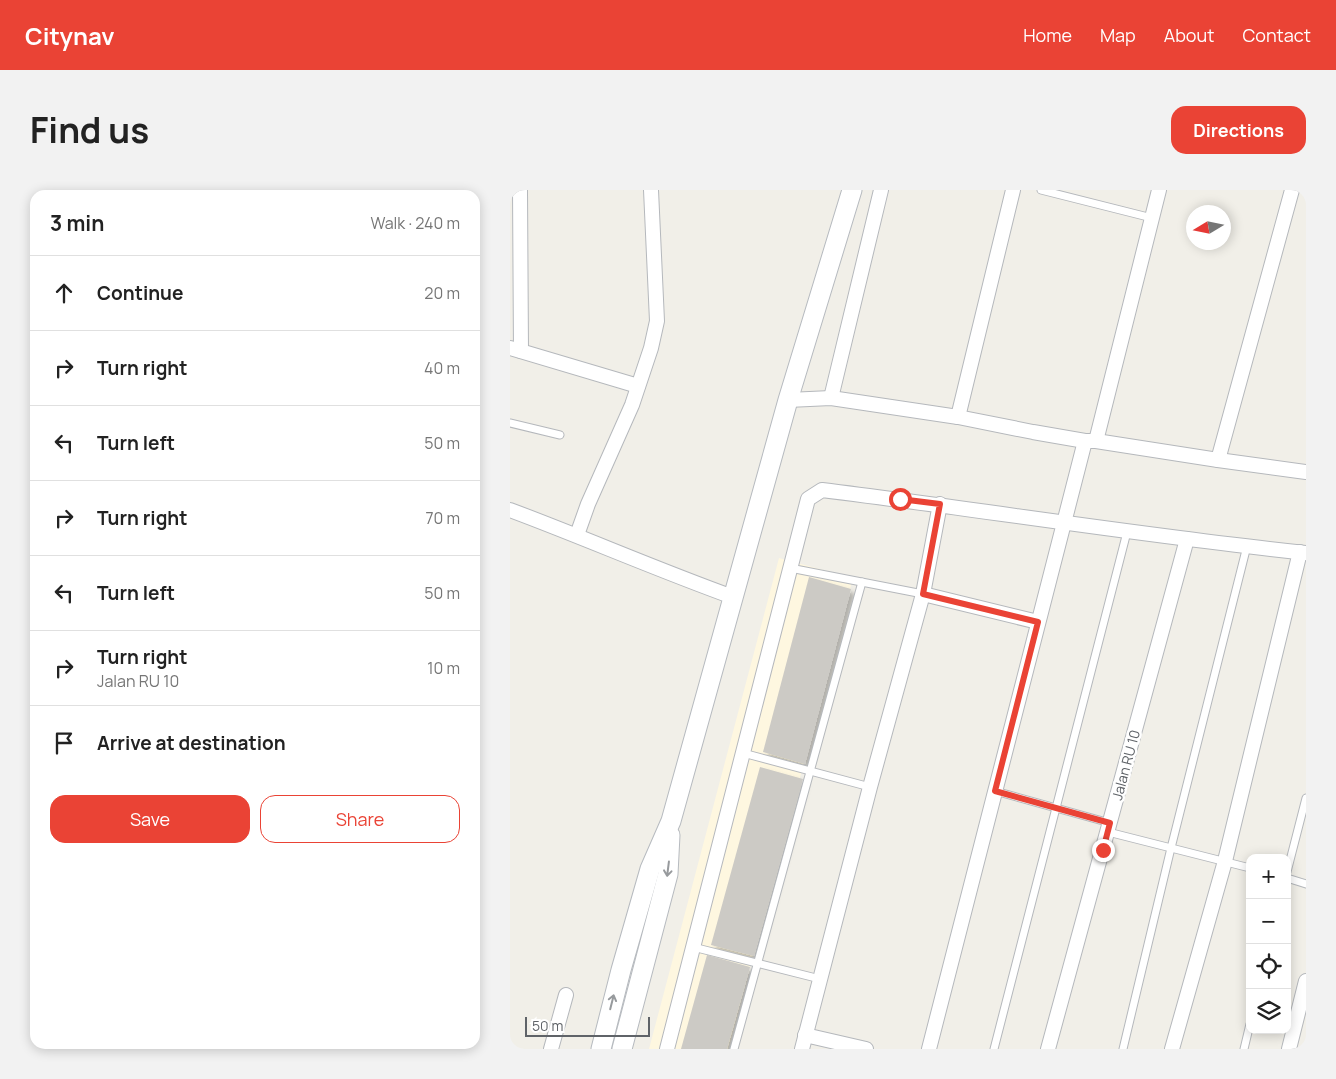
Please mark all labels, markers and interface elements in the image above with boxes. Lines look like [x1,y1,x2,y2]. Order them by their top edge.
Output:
text: Citynav [25,19,115,52]
text: Home [1023,23,1072,47]
text: Map [1100,23,1136,47]
text: About [1164,23,1214,47]
text: Contact [1242,23,1311,47]
text: Find us [30,106,149,154]
button: Directions [1171,106,1306,154]
north arrow [1186,205,1231,250]
text: 3 min [50,209,104,237]
text: Walk · 240 m [370,212,460,234]
icon: ahead [50,279,78,307]
text: Continue [97,280,183,306]
text: 20 m [424,282,460,304]
icon: right [50,354,78,382]
text: Turn right [97,355,187,381]
text: 40 m [424,357,460,379]
icon: left [50,429,78,457]
text: Turn left [97,430,175,456]
text: 50 m [424,432,460,454]
route start [889,488,912,511]
icon: right [50,504,78,532]
text: Turn right [97,505,187,531]
text: 70 m [425,507,460,529]
icon: left [50,579,78,607]
text: Turn left [97,580,175,606]
text: 50 m [424,582,460,604]
text: Turn right [97,644,187,670]
icon: right [50,654,78,682]
text: 10 m [427,657,460,679]
text: Jalan RU 10 [97,670,179,692]
street label: Jalan RU 10 [1107,728,1144,802]
icon: arrive [50,729,78,757]
text: Arrive at destination [97,730,286,756]
button: Save [50,795,250,843]
button: Share [260,795,460,843]
route end [1092,839,1115,862]
map controls [1246,854,1291,1034]
button: + [1246,854,1291,899]
one-way arrow [663,861,673,877]
button: − [1246,899,1291,944]
button: locate [1246,944,1291,989]
button: layers [1246,989,1291,1034]
one-way arrow [608,994,618,1010]
scale bar [525,1014,650,1037]
text: 50 m [532,1016,563,1035]

